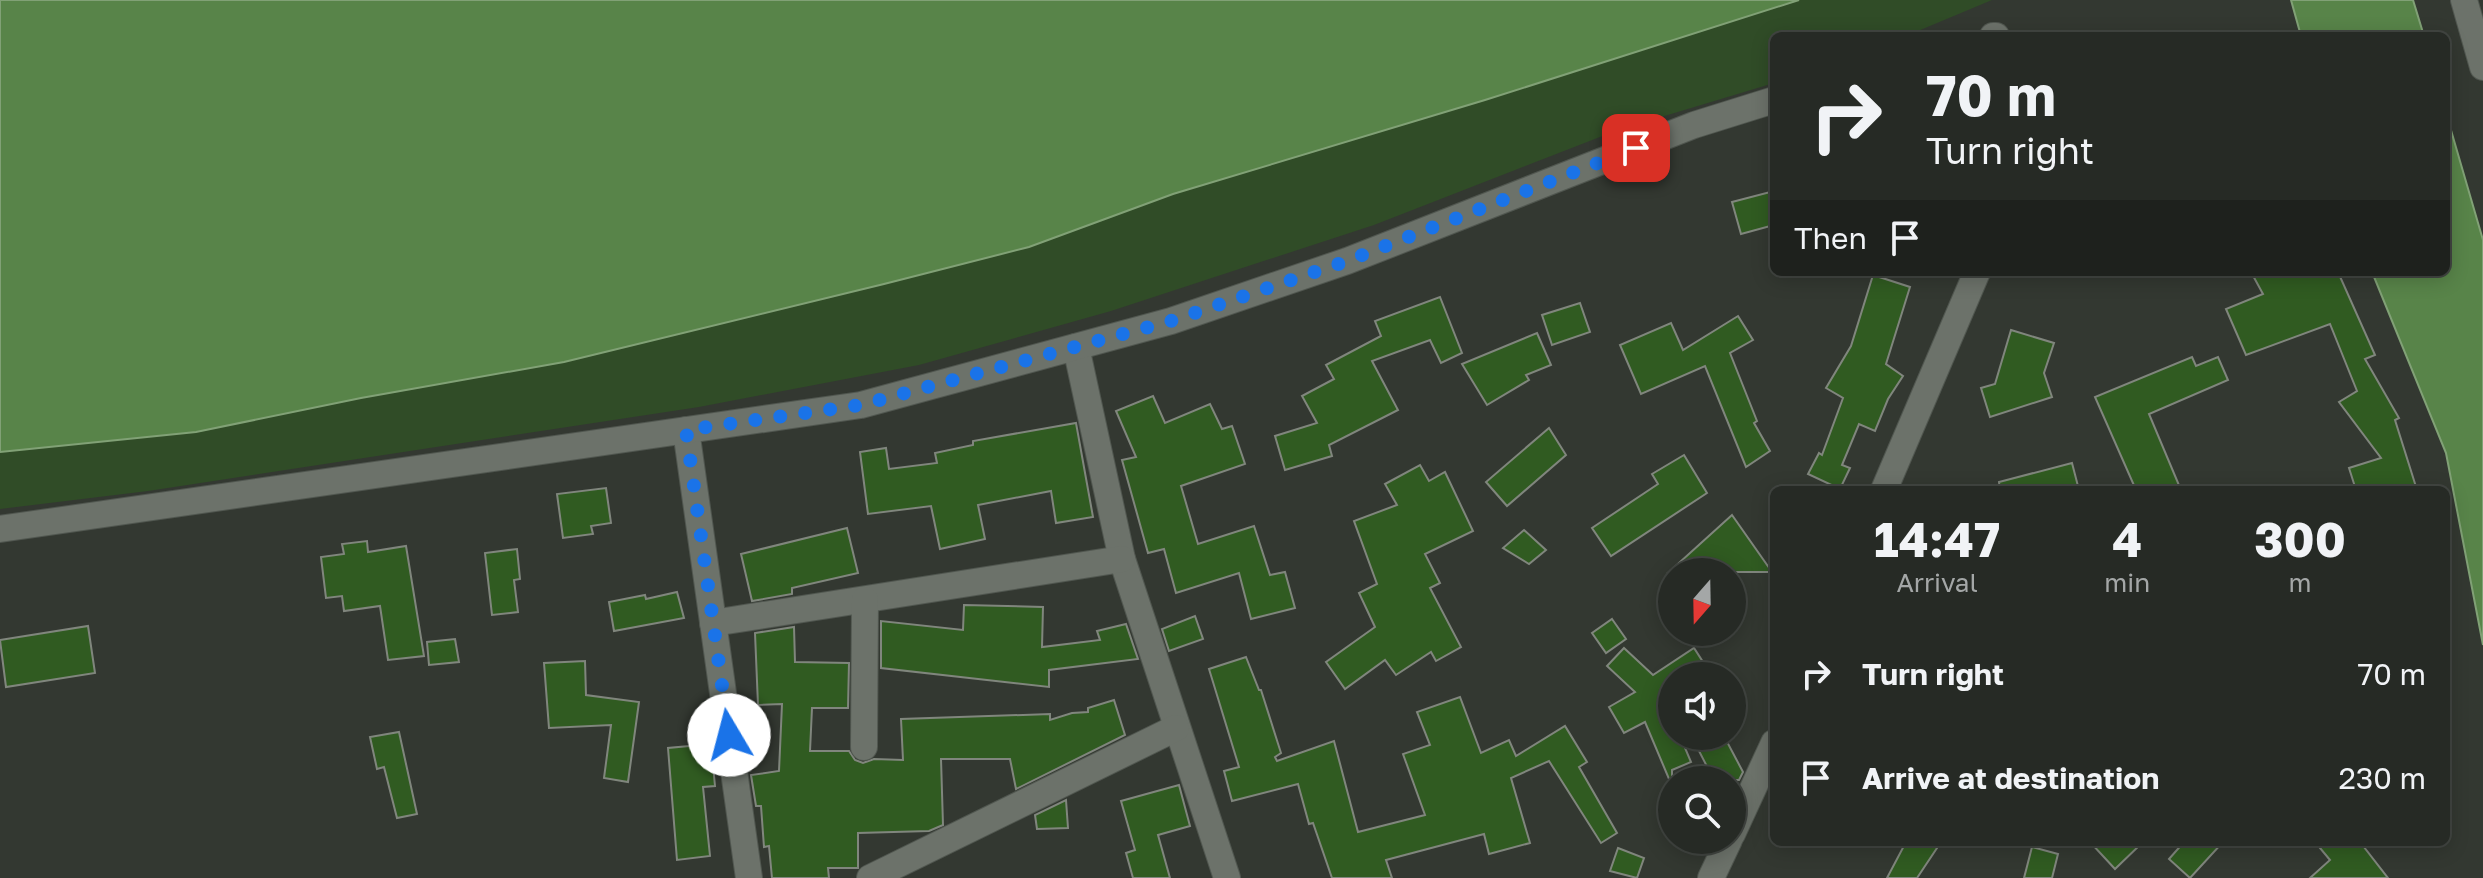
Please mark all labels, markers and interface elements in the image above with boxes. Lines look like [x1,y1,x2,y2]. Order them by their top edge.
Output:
text: 70 m [1926,61,2056,128]
icon: right [1794,64,1898,168]
pin [1602,114,1670,182]
icon: arrive [1614,126,1658,170]
text: Turn right [1926,129,2094,172]
icon: arrive [1883,216,1927,260]
text: Then [1794,220,1867,256]
text: 14:47 [1874,510,2000,568]
text: 4 [2112,510,2142,568]
text: 300 [2254,510,2346,568]
north arrow [1658,558,1746,646]
map controls [1658,558,1746,854]
text: Arrival [1896,567,1978,598]
text: min [2104,567,2150,598]
text: m [2289,567,2312,598]
icon: right [1794,652,1838,696]
text: Turn right [1862,656,2004,692]
text: 70 m [2357,656,2426,692]
button: sound [1658,662,1746,750]
position arrow [687,693,771,777]
icon: arrive [1794,756,1838,800]
text: Arrive at destination [1862,760,2159,796]
text: 230 m [2338,760,2426,796]
button: search [1658,766,1746,854]

